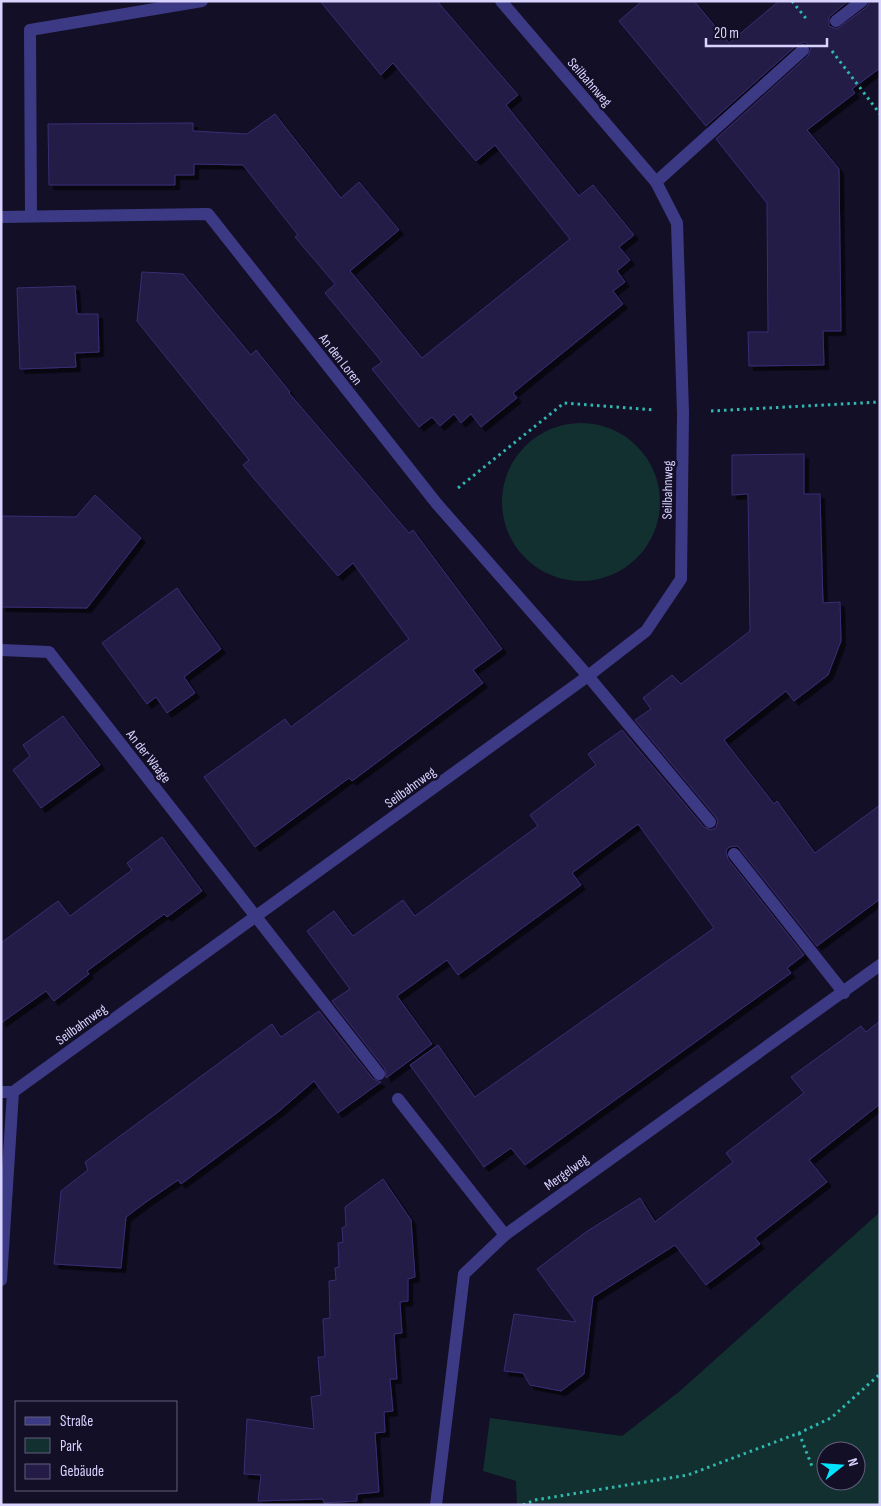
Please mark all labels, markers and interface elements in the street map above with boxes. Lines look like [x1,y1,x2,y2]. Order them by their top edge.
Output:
scale bar [706,15,827,47]
text: 20 m [714,24,739,43]
street label: Seilbahnweg [564,54,616,110]
street label: An den Loren [315,329,366,388]
street label: Seilbahnweg [658,460,677,520]
street label: An der Waage [122,726,175,786]
street label: Seilbahnweg [381,763,439,812]
street label: Seilbahnweg [52,1000,110,1049]
street label: Mergelweg [541,1150,592,1194]
legend [15,1401,178,1491]
text: Straße [60,1412,93,1431]
text: Park [60,1437,82,1456]
north arrow [816,1441,866,1491]
text: N [844,1456,862,1468]
text: Gebäude [60,1462,104,1481]

